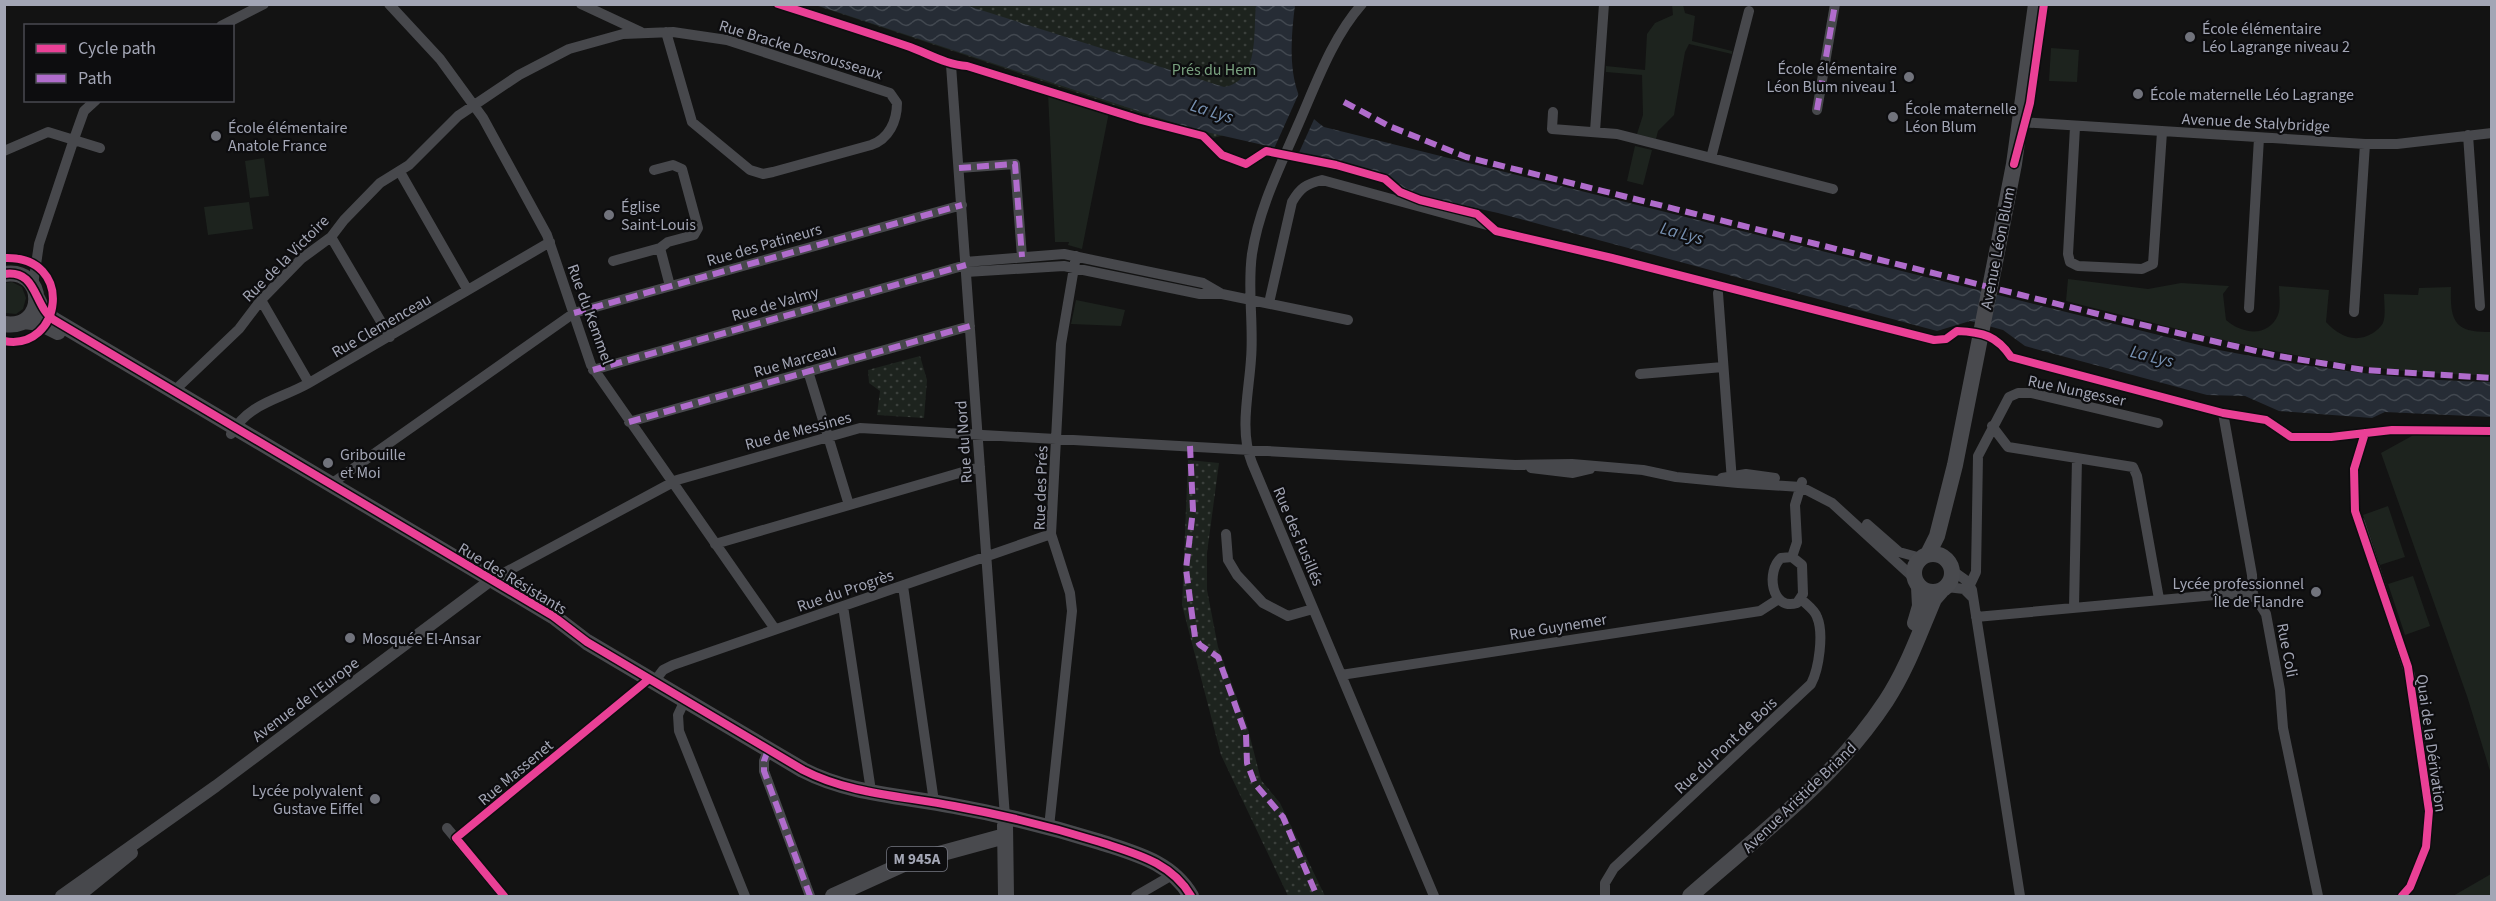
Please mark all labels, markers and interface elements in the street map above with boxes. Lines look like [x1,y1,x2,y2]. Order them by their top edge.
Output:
street label: Rue Bracke Desrousseaux [716,15,885,85]
place label: École élémentaire Léo Lagrange niveau 2 [2202,18,2350,58]
legend [24,24,234,102]
marker: École élémentaire Léo Lagrange niveau 2 [2183,30,2197,44]
text: Cycle path [78,36,156,61]
place label: École élémentaire Léon Blum niveau 1 [1766,58,1897,98]
park label: Prés du Hem [1172,59,1256,81]
text: Path [78,66,112,91]
marker: École élémentaire Léon Blum niveau 1 [1902,70,1916,84]
place label: École maternelle Léo Lagrange [2150,84,2354,106]
marker: École maternelle Léo Lagrange [2131,87,2145,101]
water label: La Lys [1187,93,1237,130]
place label: École maternelle Léon Blum [1905,98,2017,138]
street label: Avenue de Stalybridge [2181,108,2331,138]
marker: École maternelle Léon Blum [1886,110,1900,124]
place label: École élémentaire Anatole France [228,117,347,157]
marker: École élémentaire Anatole France [209,129,223,143]
street label: Avenue Léon Blum [1975,185,2021,311]
place label: Église Saint-Louis [621,196,696,236]
marker: Église Saint-Louis [602,208,616,222]
street label: Rue de la Victoire [237,210,334,307]
water label: La Lys [1657,216,1706,251]
street label: Rue des Patineurs [704,218,825,272]
street label: Rue du Kemmel [562,261,618,368]
street label: Rue de Valmy [729,281,822,327]
street label: Rue Clemenceau [328,288,435,363]
street label: Rue Marceau [751,339,839,383]
water label: La Lys [2127,339,2176,374]
street label: Rue Nungesser [2026,370,2128,412]
street label: Rue du Nord [950,400,978,484]
street label: Rue de Messines [743,406,854,456]
place label: Gribouille et Moi [340,444,406,484]
street label: Rue des Prés [1029,445,1053,531]
marker: Gribouille et Moi [321,456,335,470]
street label: Rue des Fusillés [1267,484,1329,589]
street label: Rue des Résistants [454,538,571,620]
street label: Rue du Progrès [794,564,897,618]
place label: Lycée professionnel Île de Flandre [2172,573,2304,613]
marker: Lycée professionnel Île de Flandre [2309,585,2323,599]
street label: Rue Guynemer [1508,608,1609,646]
street label: Rue Coli [2271,621,2303,679]
place label: Mosquée El-Ansar [362,628,481,650]
marker: Mosquée El-Ansar [343,631,357,645]
street label: Avenue de l'Europe [248,652,364,747]
street label: Quai de la Dérivation [2410,673,2452,813]
street label: Rue du Pont de Bois [1669,692,1782,799]
street label: Rue Massenet [473,734,558,811]
street label: Avenue Aristide Briand [1738,737,1862,858]
place label: Lycée polyvalent Gustave Eiffel [252,780,364,820]
marker: Lycée polyvalent Gustave Eiffel [368,792,382,806]
road number: M 945A [887,847,947,871]

